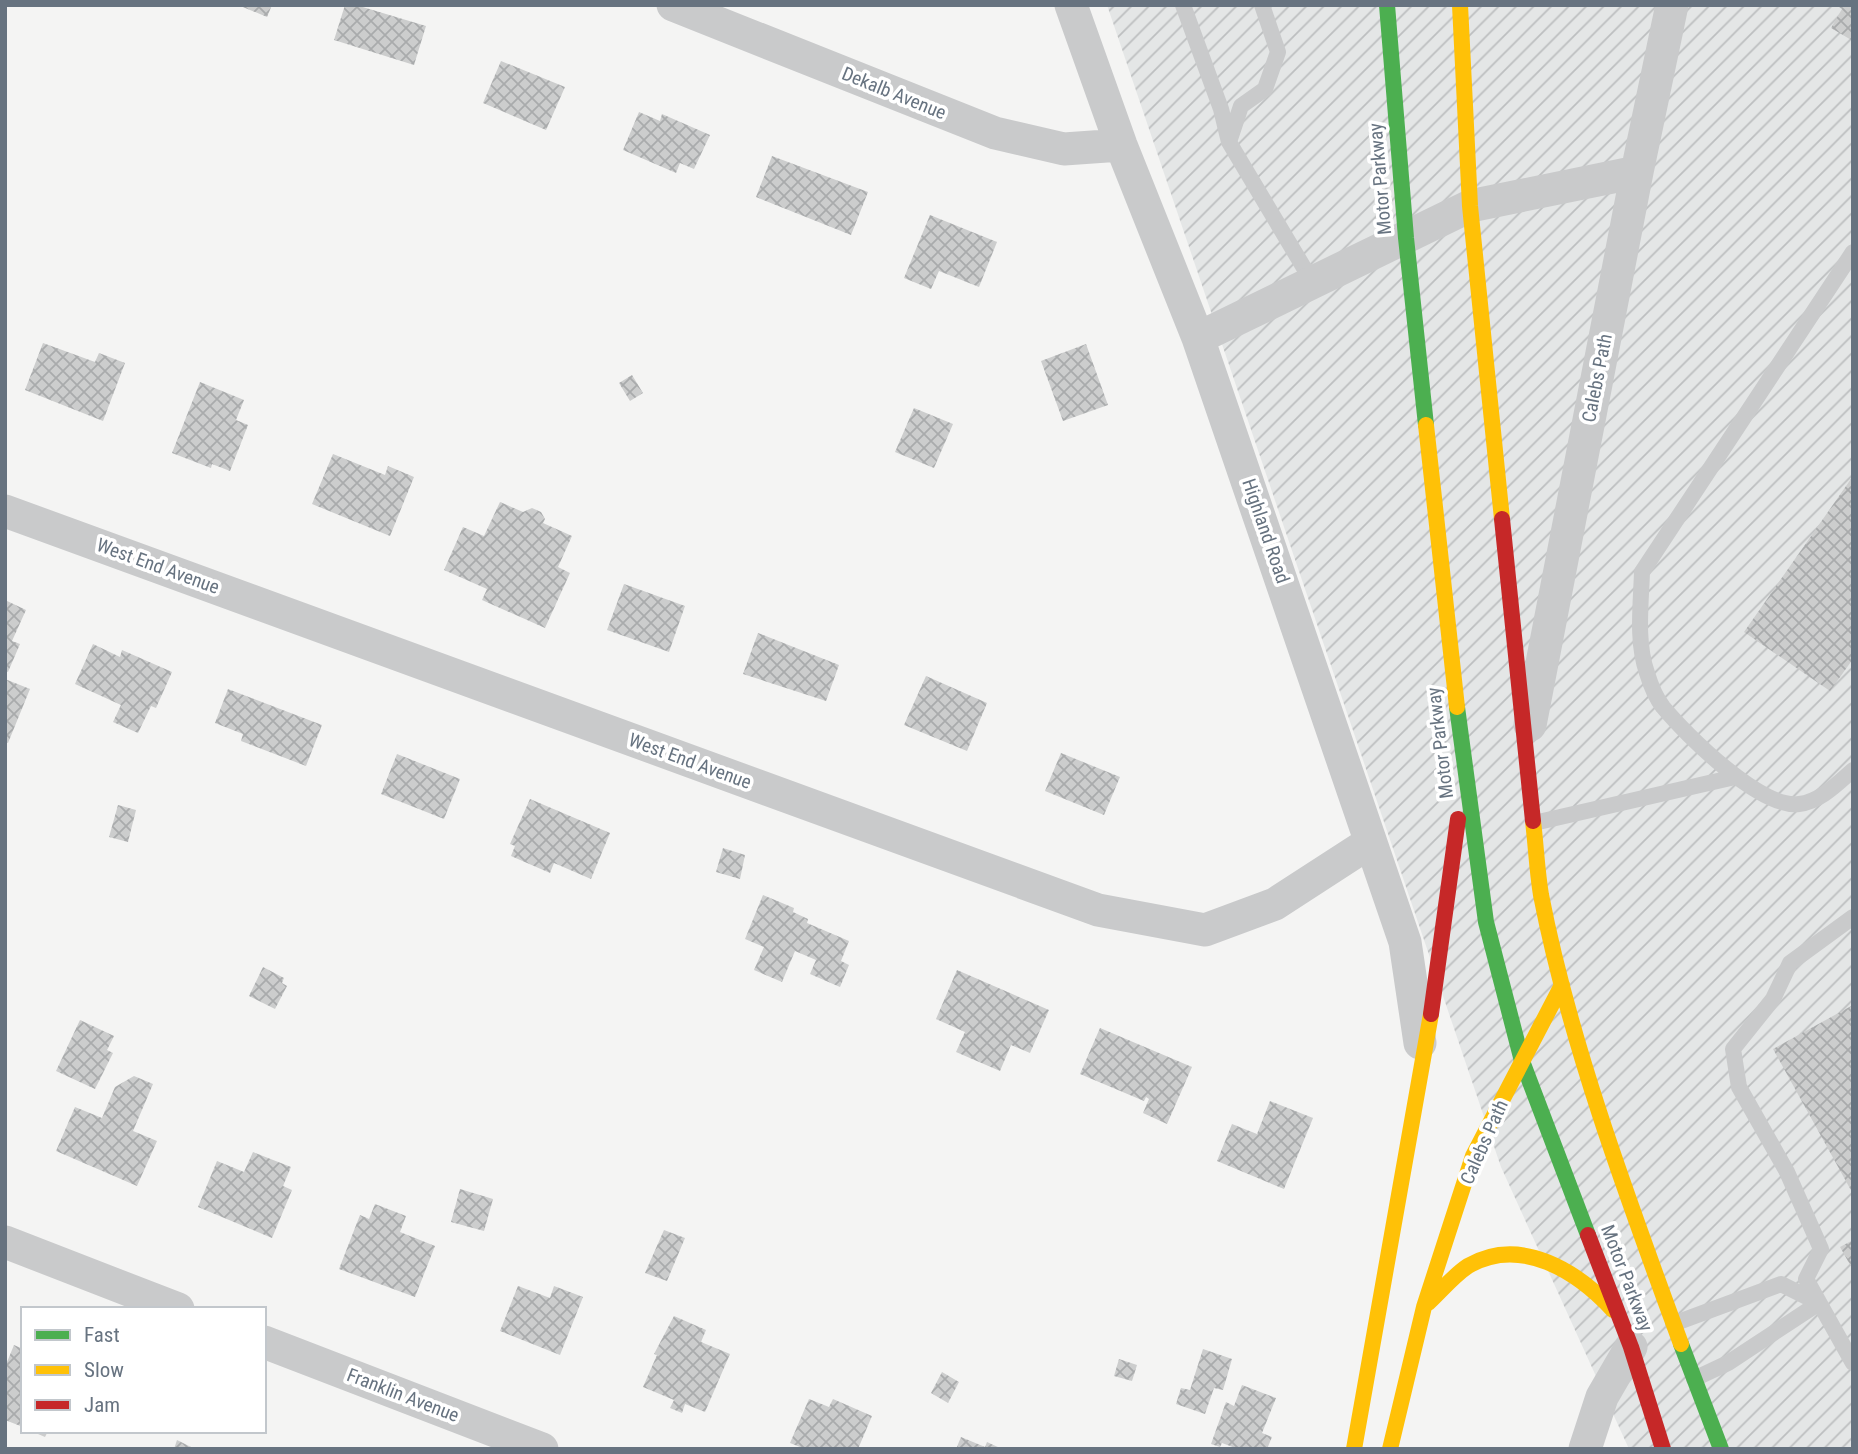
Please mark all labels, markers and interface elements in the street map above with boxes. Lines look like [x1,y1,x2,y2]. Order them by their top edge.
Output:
street label: Dekalb Avenue [839,62,949,124]
street label: Motor Parkway [1364,122,1396,236]
street label: Calebs Path [1577,332,1617,424]
street label: Highland Road [1237,476,1295,586]
street label: West End Avenue [94,533,223,599]
street label: Motor Parkway [1422,686,1458,800]
street label: West End Avenue [626,728,755,794]
street label: Calebs Path [1455,1096,1513,1188]
street label: Motor Parkway [1596,1222,1658,1335]
legend [21,1307,266,1433]
text: Fast [84,1323,120,1347]
text: Slow [84,1358,124,1382]
street label: Franklin Avenue [344,1363,462,1427]
text: Jam [84,1393,120,1417]

